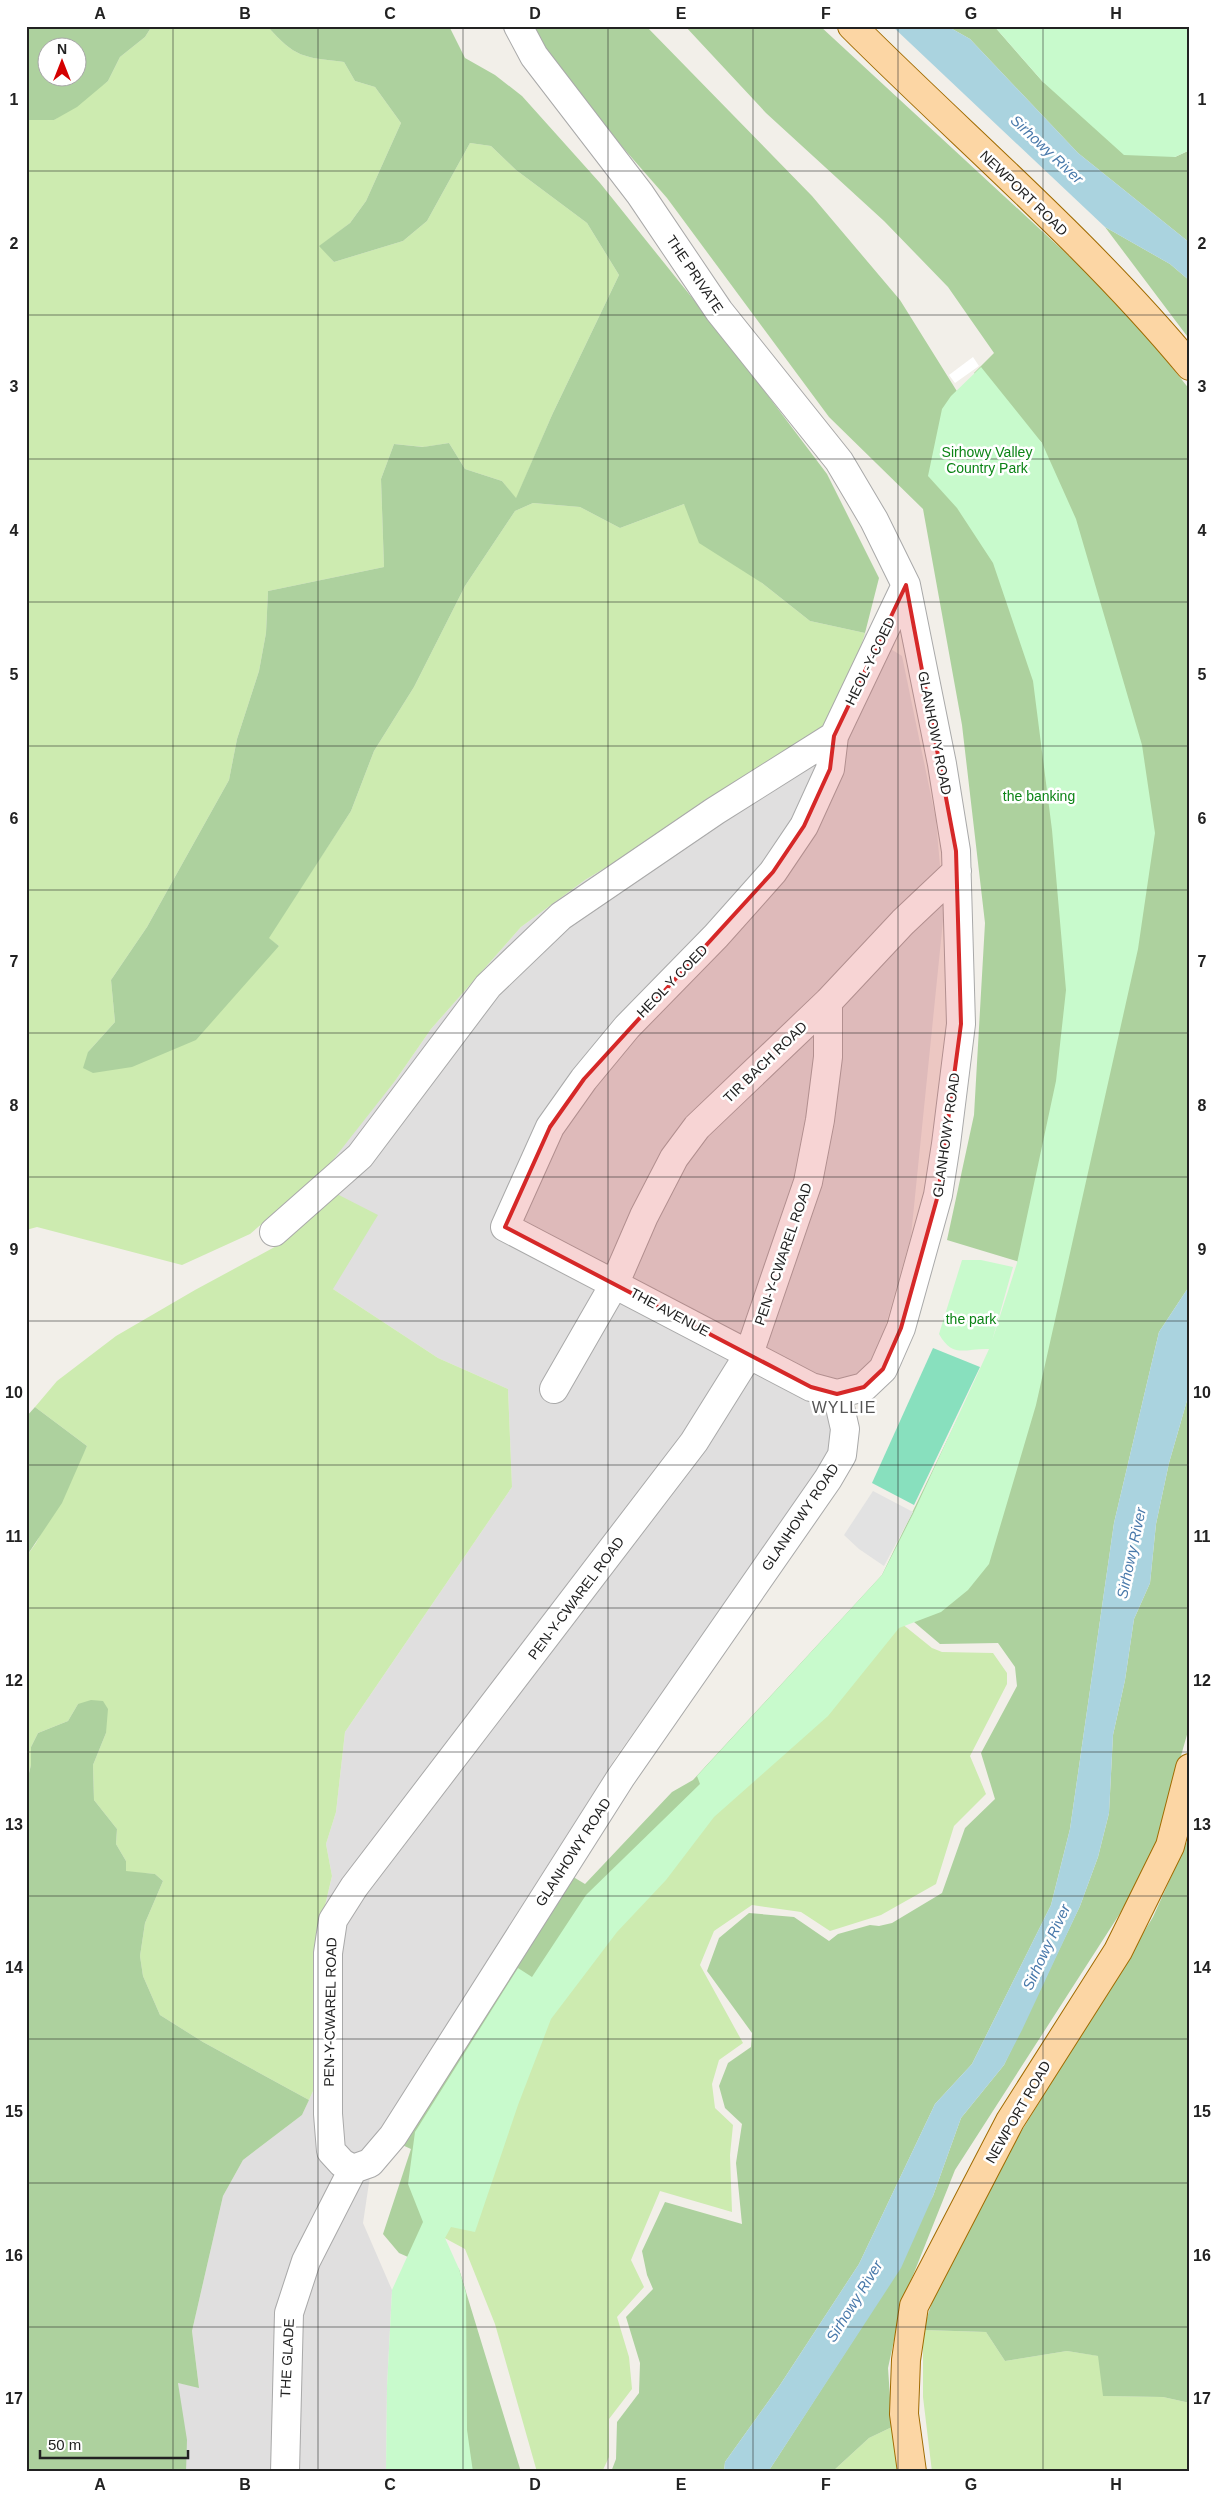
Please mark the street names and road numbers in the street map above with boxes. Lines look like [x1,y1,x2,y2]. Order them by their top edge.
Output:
street label: NEWPORT ROAD [977,147,1071,239]
street label: THE PRIVATE [663,232,727,316]
street label: HEOL-Y-COED [842,614,898,708]
street label: GLANHOWY ROAD [915,670,955,796]
street label: HEOL Y COED [633,941,711,1021]
street label: TIR BACH ROAD [720,1018,810,1106]
street label: GLANHOWY ROAD [929,1072,963,1198]
street label: PEN-Y-CWAREL ROAD [751,1181,815,1327]
street label: THE AVENUE [628,1284,712,1340]
street label: GLANHOWY ROAD [758,1460,842,1574]
street label: PEN-Y-CWAREL ROAD [525,1534,627,1662]
street label: GLANHOWY ROAD [532,1795,614,1909]
street label: PEN-Y-CWAREL ROAD [321,1937,339,2087]
street label: NEWPORT ROAD [982,2058,1054,2166]
street label: THE GLADE [277,2318,297,2398]

